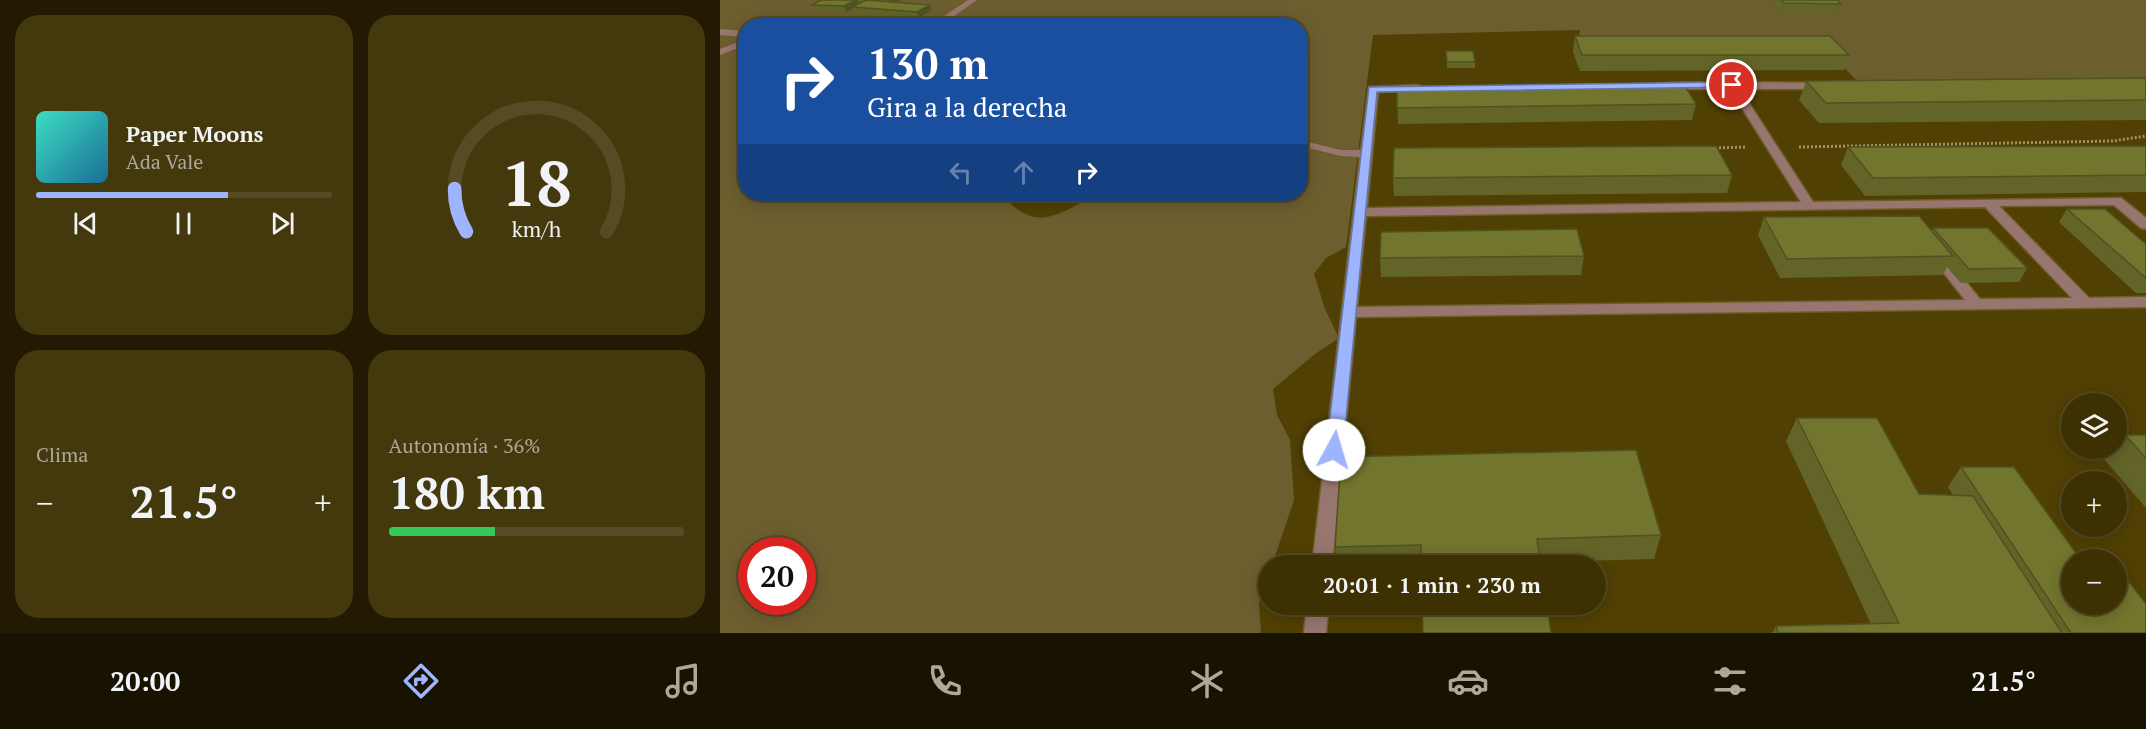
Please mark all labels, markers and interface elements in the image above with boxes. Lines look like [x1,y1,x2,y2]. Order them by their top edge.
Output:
text: 130 m [867,35,988,91]
icon: right [768,42,846,120]
pin [1706,59,1757,110]
icon: arrive [1715,68,1748,101]
text: Gira a la derecha [867,89,1067,125]
text: Paper Moons [126,119,264,148]
text: 18 [501,141,572,224]
text: Ada Vale [126,148,203,175]
icon: left [944,156,977,189]
icon: ahead [1007,156,1040,189]
icon: right [1070,156,1103,189]
icon: previous [69,207,102,240]
icon: pause [167,207,200,240]
icon: next [266,207,299,240]
text: km/h [511,216,561,244]
map controls [2061,393,2127,615]
button: layers [2061,393,2127,459]
position arrow [1302,418,1366,482]
text: Autonomía · 36% [389,432,540,459]
text: Clima [36,441,88,468]
text: 180 km [389,462,545,522]
text: 21.5° [130,471,238,531]
button: + [2061,471,2127,537]
text: − [36,481,54,524]
text: + [314,481,332,524]
speed limit sign: 20 [738,537,816,615]
button: − [2061,549,2127,615]
text: 20:01 · 1 min · 230 m [1323,570,1541,599]
icon: directions [400,660,442,702]
icon: music [662,660,704,702]
icon: phone [924,660,966,702]
icon: climate [1186,660,1228,702]
icon: car [1447,660,1489,702]
icon: filters [1709,660,1751,702]
text: 20:00 [110,663,180,699]
text: 21.5° [1971,663,2036,699]

